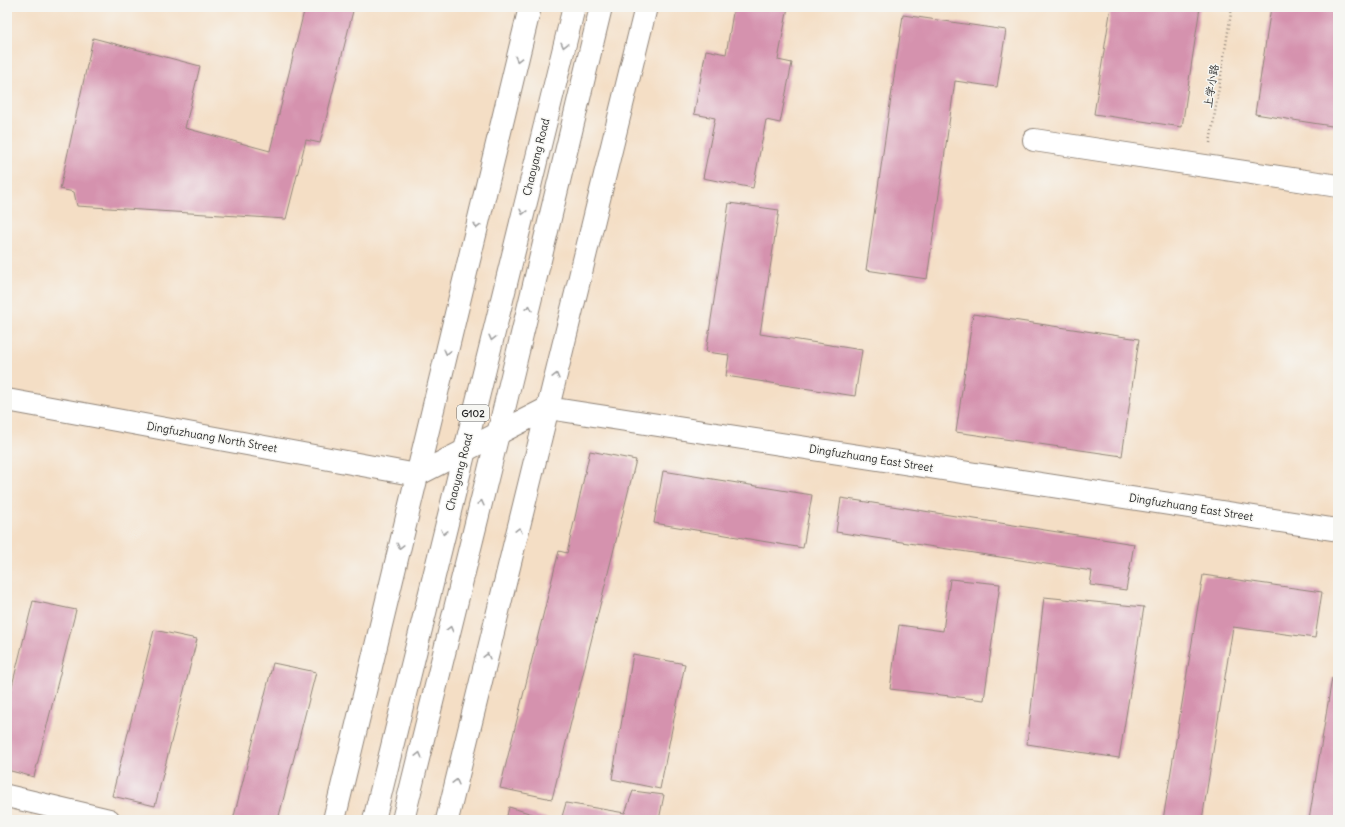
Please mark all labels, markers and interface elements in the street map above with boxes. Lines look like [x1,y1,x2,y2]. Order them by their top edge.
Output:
one-way arrow [561,42,569,48]
one-way arrow [514,55,522,62]
street label: 上学小路 [1201,63,1221,109]
street label: Chaoyang Road [520,116,553,197]
one-way arrow [519,208,528,215]
one-way arrow [474,223,482,229]
one-way arrow [524,305,532,311]
one-way arrow [488,335,496,341]
one-way arrow [443,348,452,355]
one-way arrow [552,373,560,379]
road number: G102 [457,405,489,421]
street label: Dingfuzhuang North Street [146,419,279,455]
street label: Chaoyang Road [443,431,476,512]
street label: Dingfuzhuang East Street [808,441,934,475]
street label: Dingfuzhuang East Street [1128,490,1254,524]
one-way arrow [477,499,485,506]
one-way arrow [514,526,522,533]
one-way arrow [440,529,448,535]
one-way arrow [396,543,405,550]
one-way arrow [445,626,454,633]
one-way arrow [483,653,491,659]
one-way arrow [414,752,423,759]
one-way arrow [452,779,460,785]

